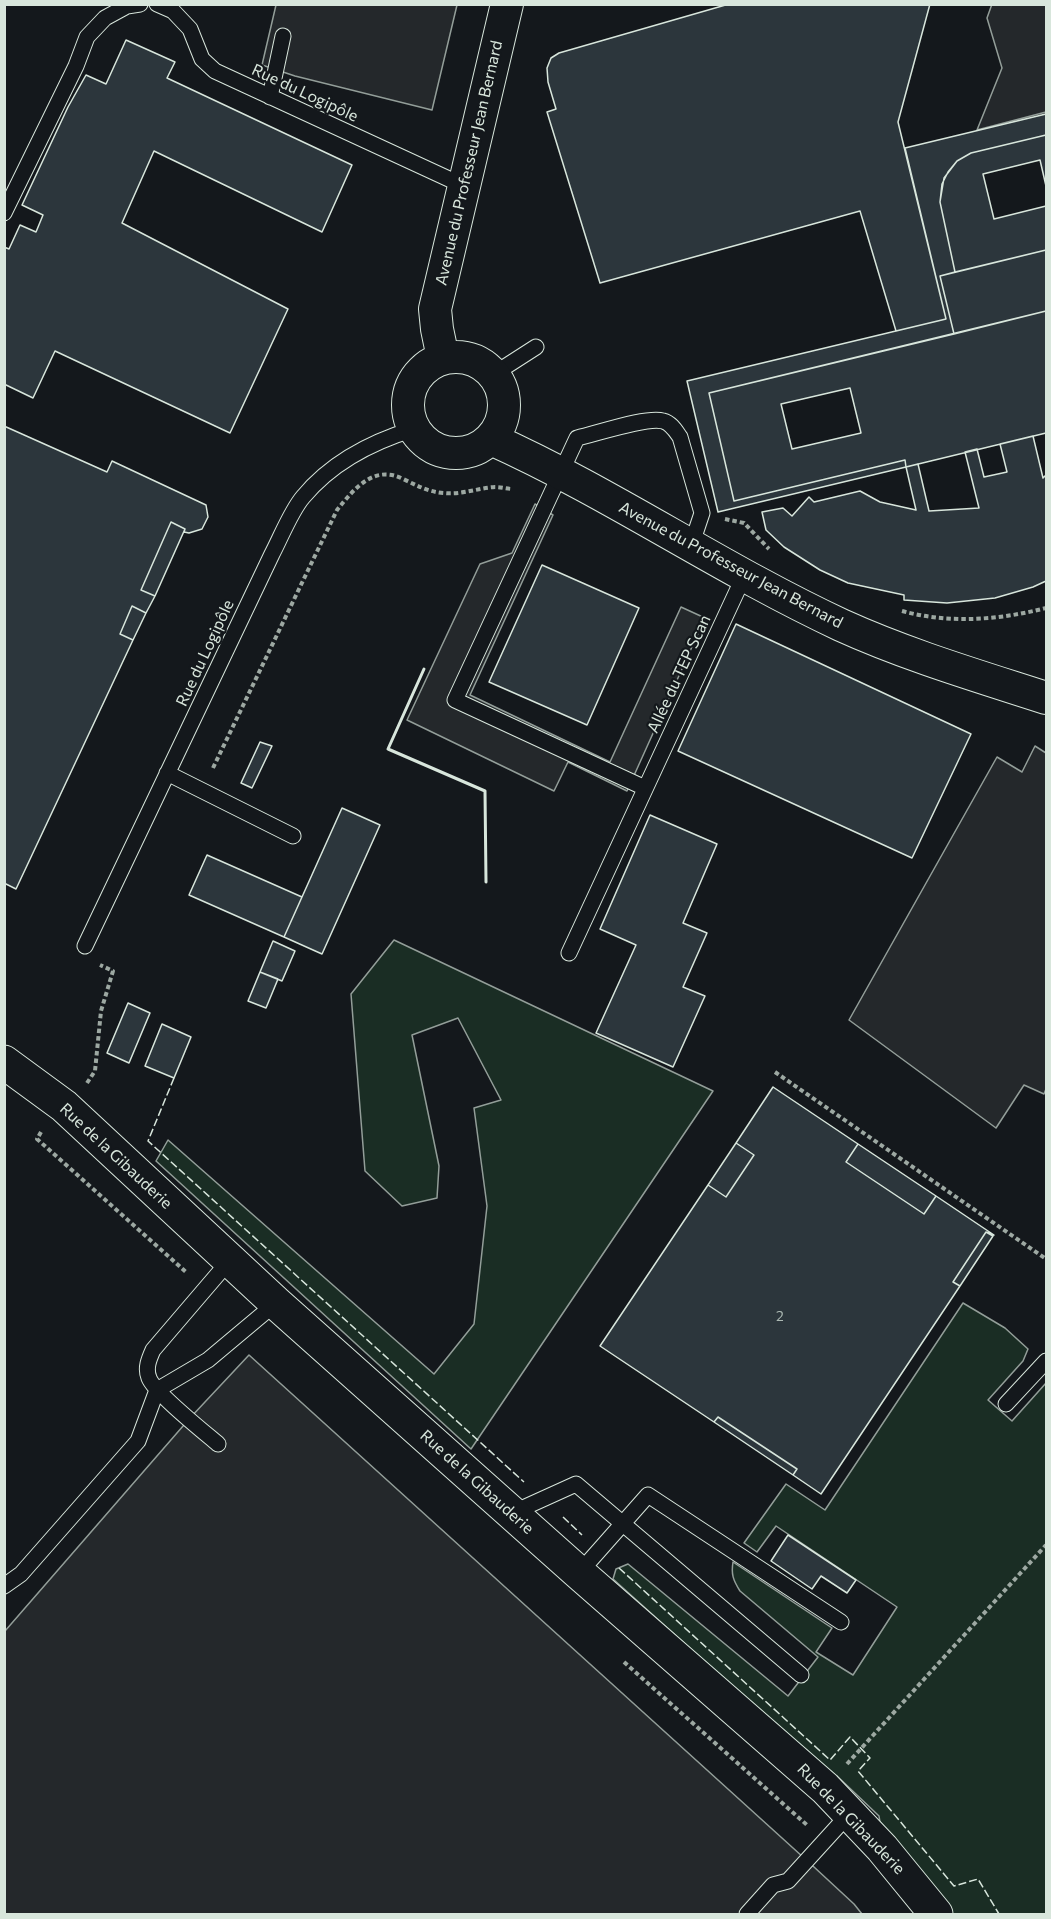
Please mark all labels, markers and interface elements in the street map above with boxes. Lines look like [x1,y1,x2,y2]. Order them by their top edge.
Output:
street label: Avenue du Professeur Jean Bernard [431,39,507,287]
street label: Rue du Logipôle [249,60,361,126]
street label: Avenue du Professeur Jean Bernard [616,498,846,632]
street label: Rue du Logipôle [172,597,238,709]
street label: Allée du TEP Scan [643,612,715,736]
street label: Rue de la Gibauderie [56,1099,176,1213]
house number: 2 [776,1308,784,1324]
street label: Rue de la Gibauderie [416,1426,538,1538]
street label: Rue de la Gibauderie [793,1760,909,1878]

